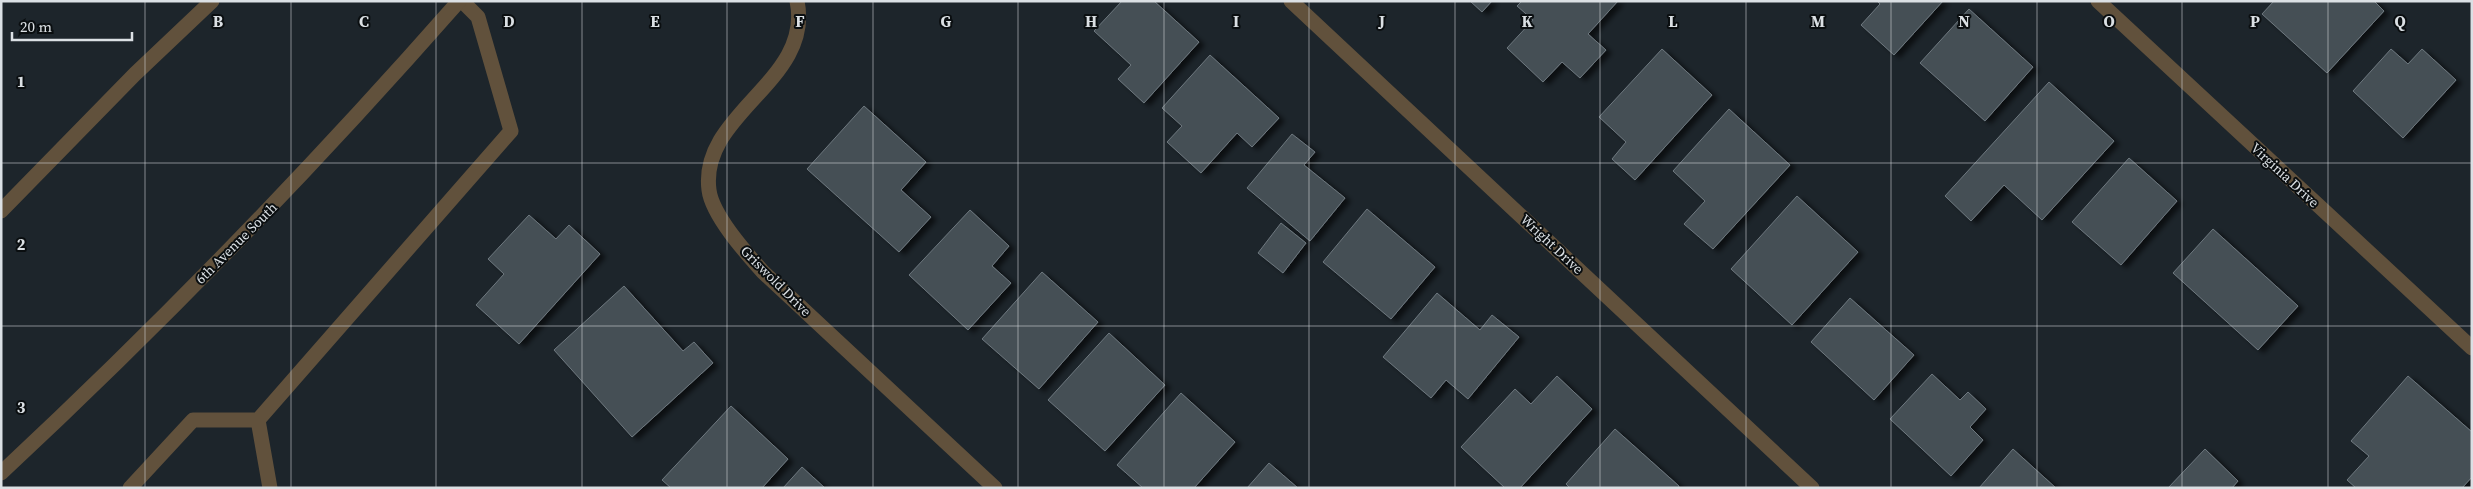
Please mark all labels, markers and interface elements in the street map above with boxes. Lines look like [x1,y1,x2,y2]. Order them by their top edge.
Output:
scale bar [12,10,132,42]
text: B [213,10,224,32]
text: C [359,10,369,32]
text: D [503,10,515,32]
text: E [650,10,660,32]
text: F [795,10,805,32]
text: G [941,10,952,32]
text: H [1085,10,1097,32]
text: I [1233,10,1239,32]
text: J [1378,10,1385,32]
text: K [1521,10,1533,32]
text: L [1668,10,1678,32]
text: M [1811,10,1825,32]
text: N [1958,10,1970,32]
text: O [2103,10,2115,32]
text: P [2250,10,2260,32]
text: Q [2394,10,2406,32]
text: 20 m [20,16,52,37]
text: 1 [17,70,25,92]
street label: Virginia Drive [2246,138,2324,212]
street label: 6th Avenue South [191,198,281,288]
street label: Wright Drive [1516,209,1588,279]
text: 2 [17,233,26,255]
street label: Griswold Drive [736,241,816,321]
text: 3 [17,396,26,418]

